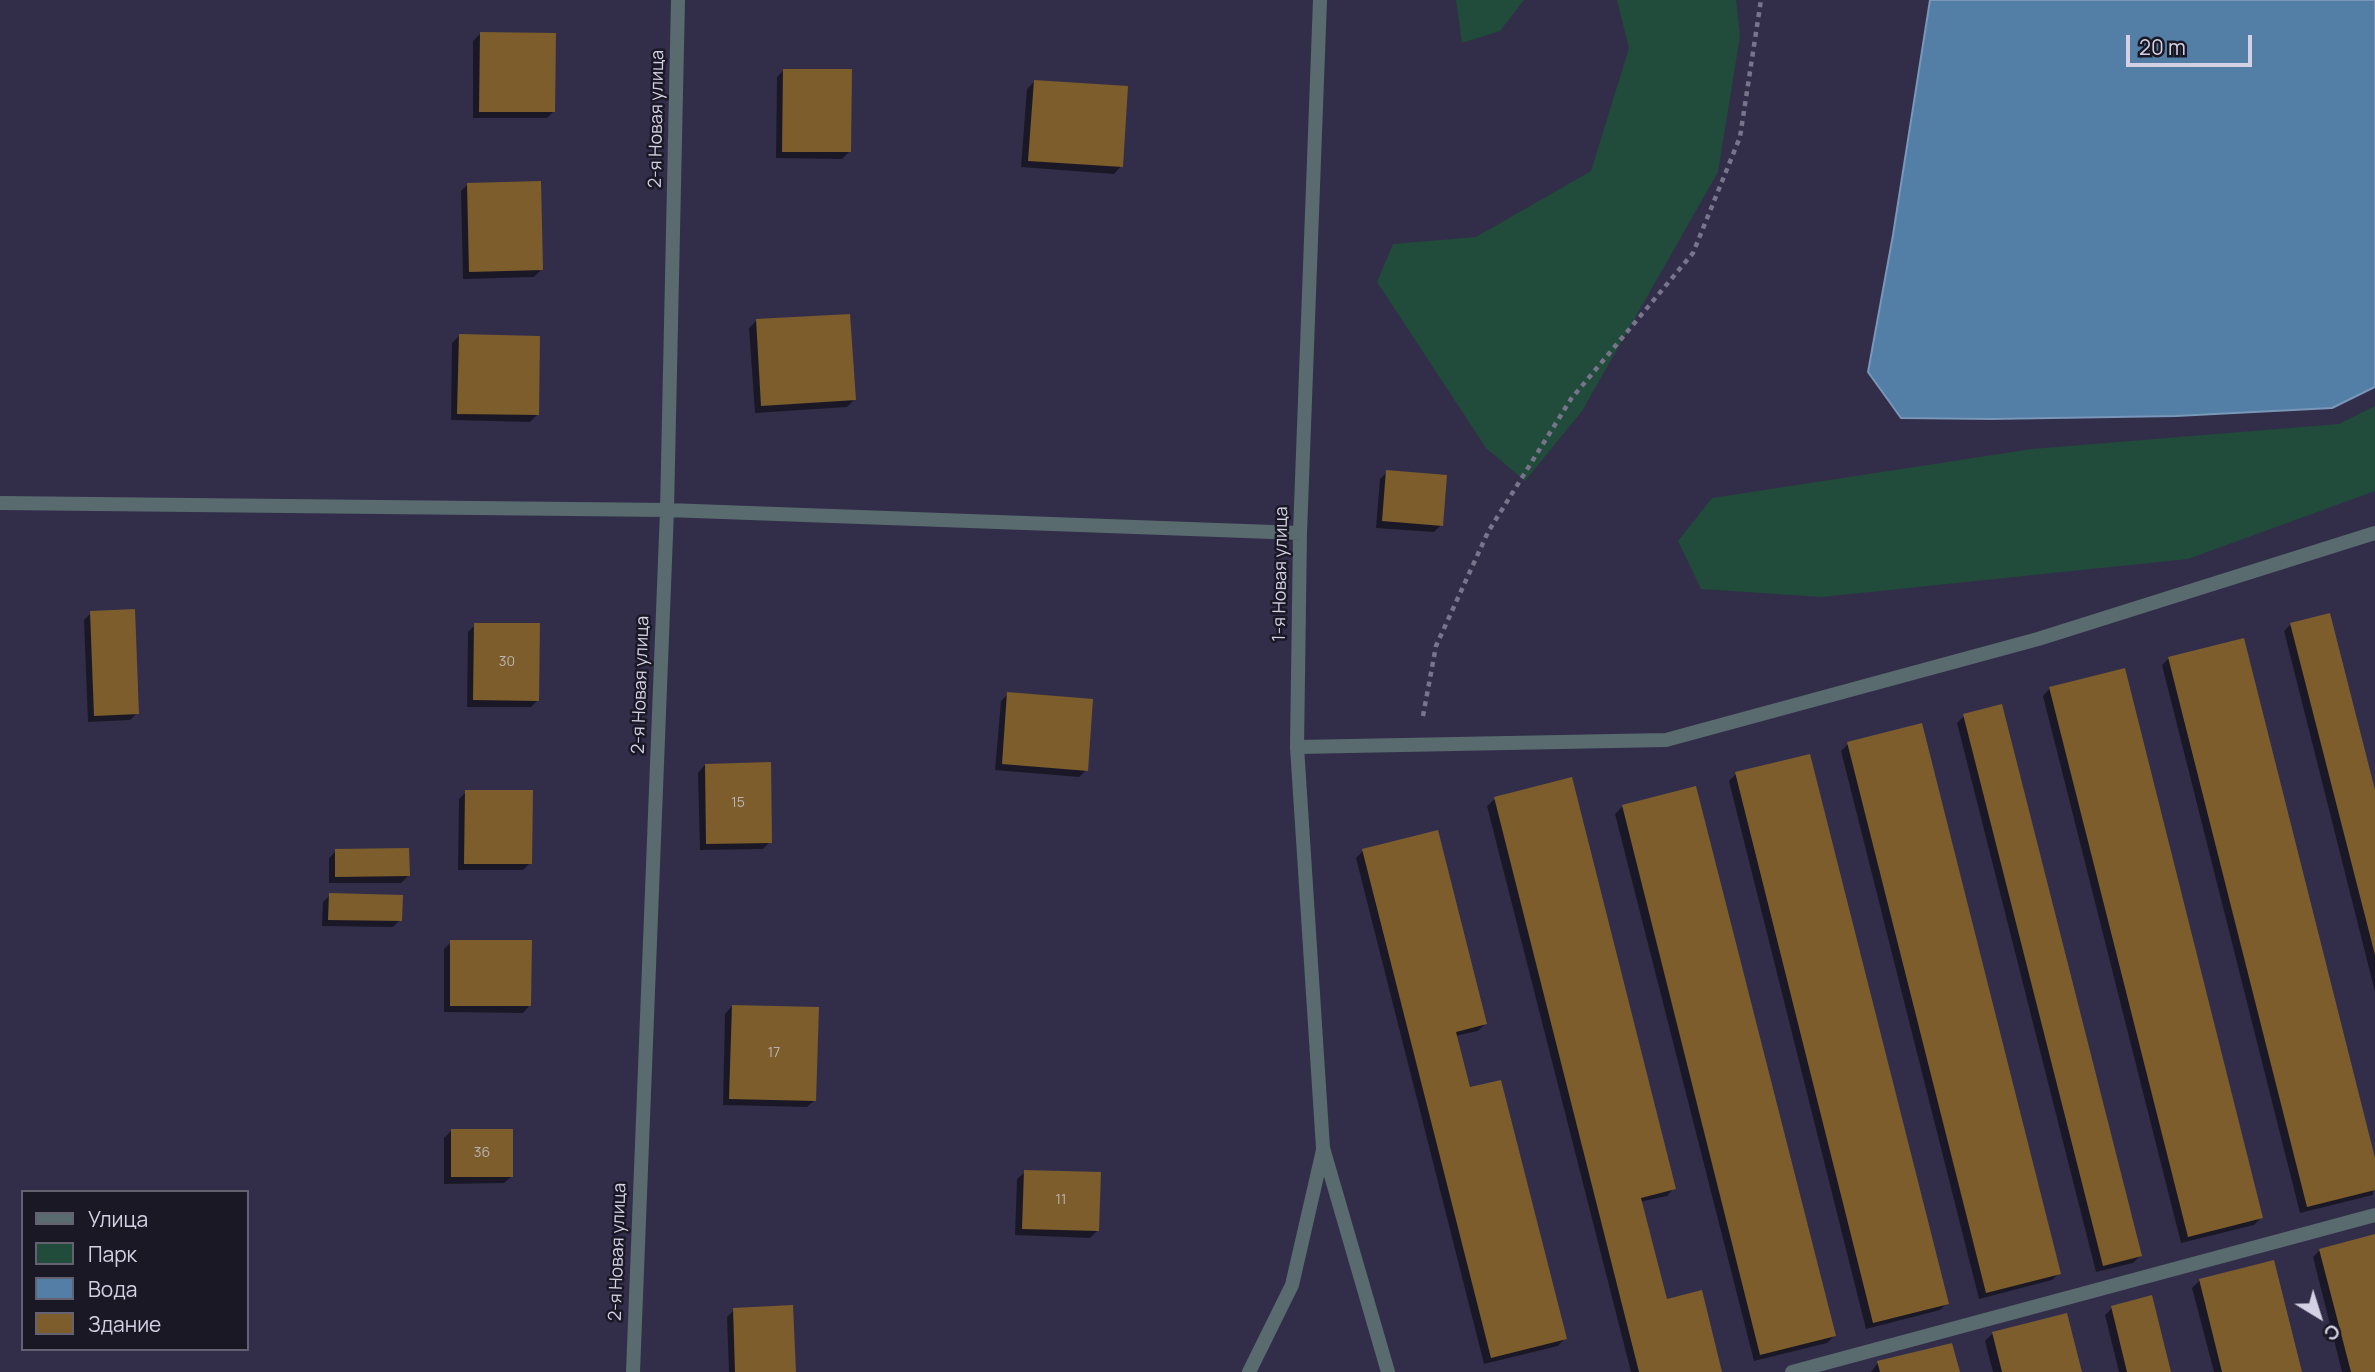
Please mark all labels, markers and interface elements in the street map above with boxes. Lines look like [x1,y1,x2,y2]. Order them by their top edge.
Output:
scale bar [2130,21,2256,65]
text: 20 m [2139,33,2186,61]
street label: 2-я Новая улица [645,50,669,188]
street label: 1-я Новая улица [1269,506,1293,642]
street label: 2-я Новая улица [628,615,654,755]
house number: 30 [499,654,515,670]
house number: 15 [731,795,745,811]
house number: 17 [768,1045,780,1061]
house number: 36 [474,1145,490,1161]
street label: 2-я Новая улица [605,1182,631,1322]
legend [21,1190,248,1351]
house number: 11 [1056,1192,1066,1208]
text: Улица [88,1205,148,1233]
text: Парк [88,1240,137,1268]
text: Вода [88,1275,138,1303]
north arrow [2284,1281,2354,1351]
text: Здание [88,1310,161,1338]
text: С [2318,1318,2345,1347]

